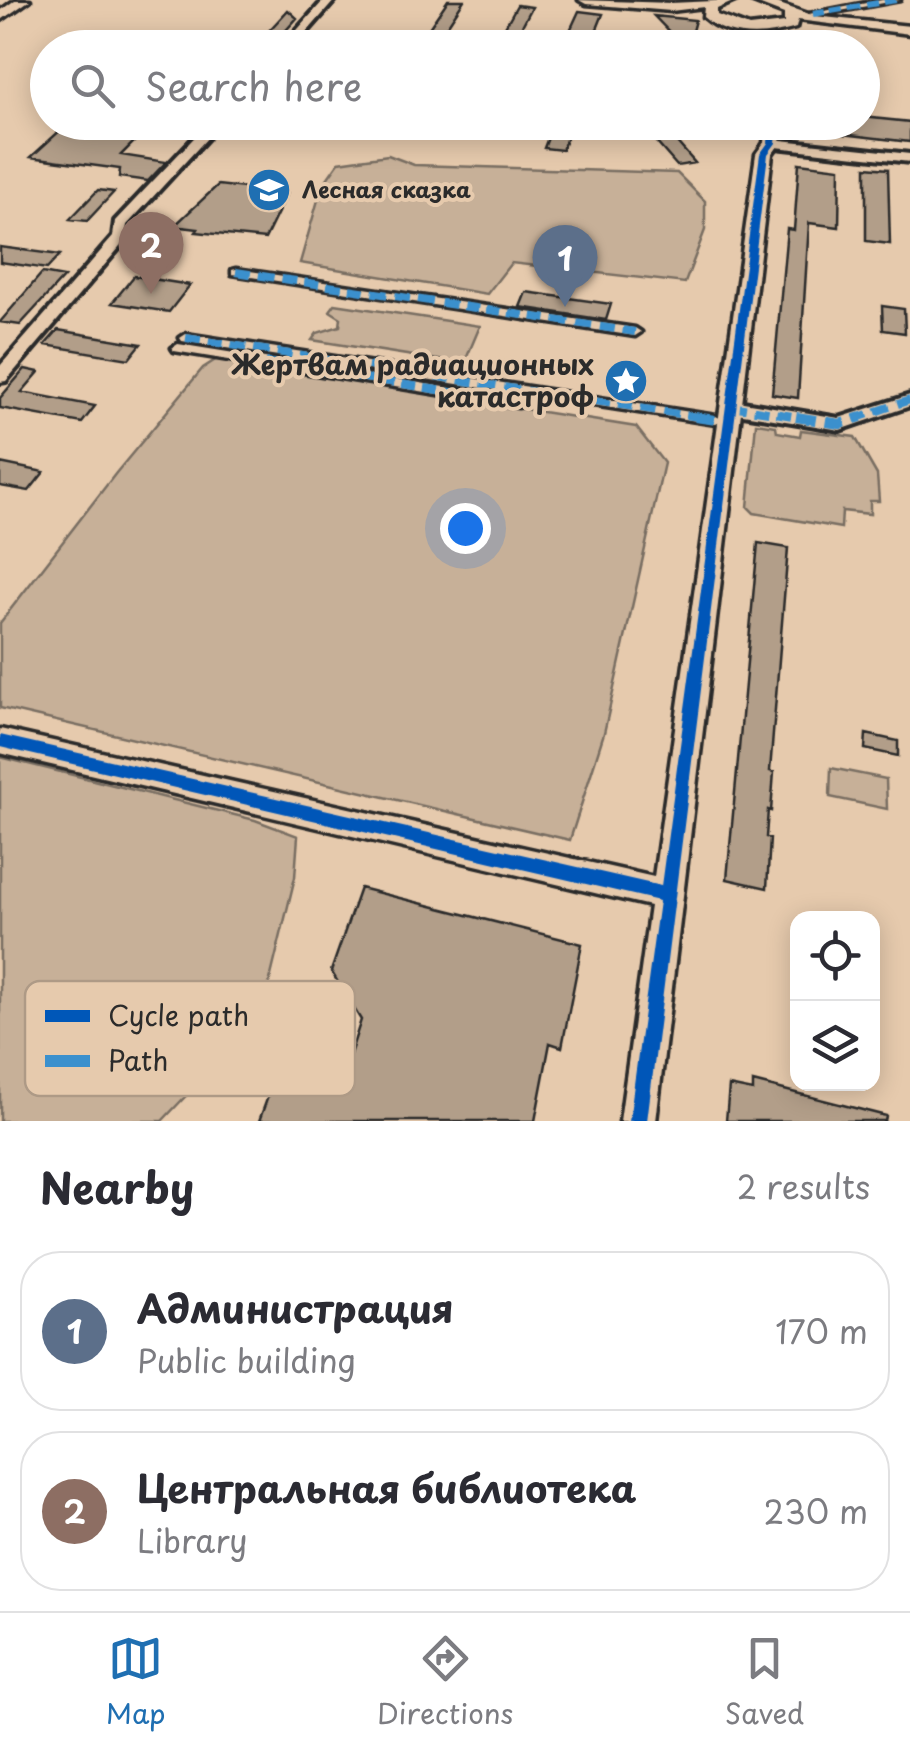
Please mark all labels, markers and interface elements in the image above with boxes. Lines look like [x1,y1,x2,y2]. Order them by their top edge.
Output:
search box [30,30,880,140]
text: Search here [145,57,362,114]
icon: search [65,58,120,113]
school or university icon: Лесная сказка [246,167,292,213]
place label: Лесная сказка [302,172,471,205]
pin: 2 [118,212,184,294]
pin: 1 [532,224,598,307]
place label: Жертвам радиационных катастроф [231,342,594,417]
place icon: Жертвам радиационных катастроф [603,358,649,404]
your location [440,503,491,554]
map controls [790,911,880,1091]
button: locate [790,911,880,1001]
legend [25,981,355,1096]
text: Cycle path [108,993,249,1036]
button: layers [790,1001,880,1091]
text: Path [108,1038,168,1081]
text: Nearby [40,1155,194,1218]
text: 2 results [737,1162,870,1210]
text: Администрация [137,1279,454,1336]
text: 1 [67,1307,82,1355]
text: 170 m [775,1307,868,1355]
text: Public building [137,1336,356,1384]
text: Центральная библиотека [137,1459,637,1516]
text: 2 [63,1487,86,1535]
text: 230 m [763,1487,868,1535]
text: Library [137,1516,248,1564]
tab: Map [106,1631,166,1734]
tab: Directions [377,1631,513,1734]
tab: Saved [725,1631,804,1734]

